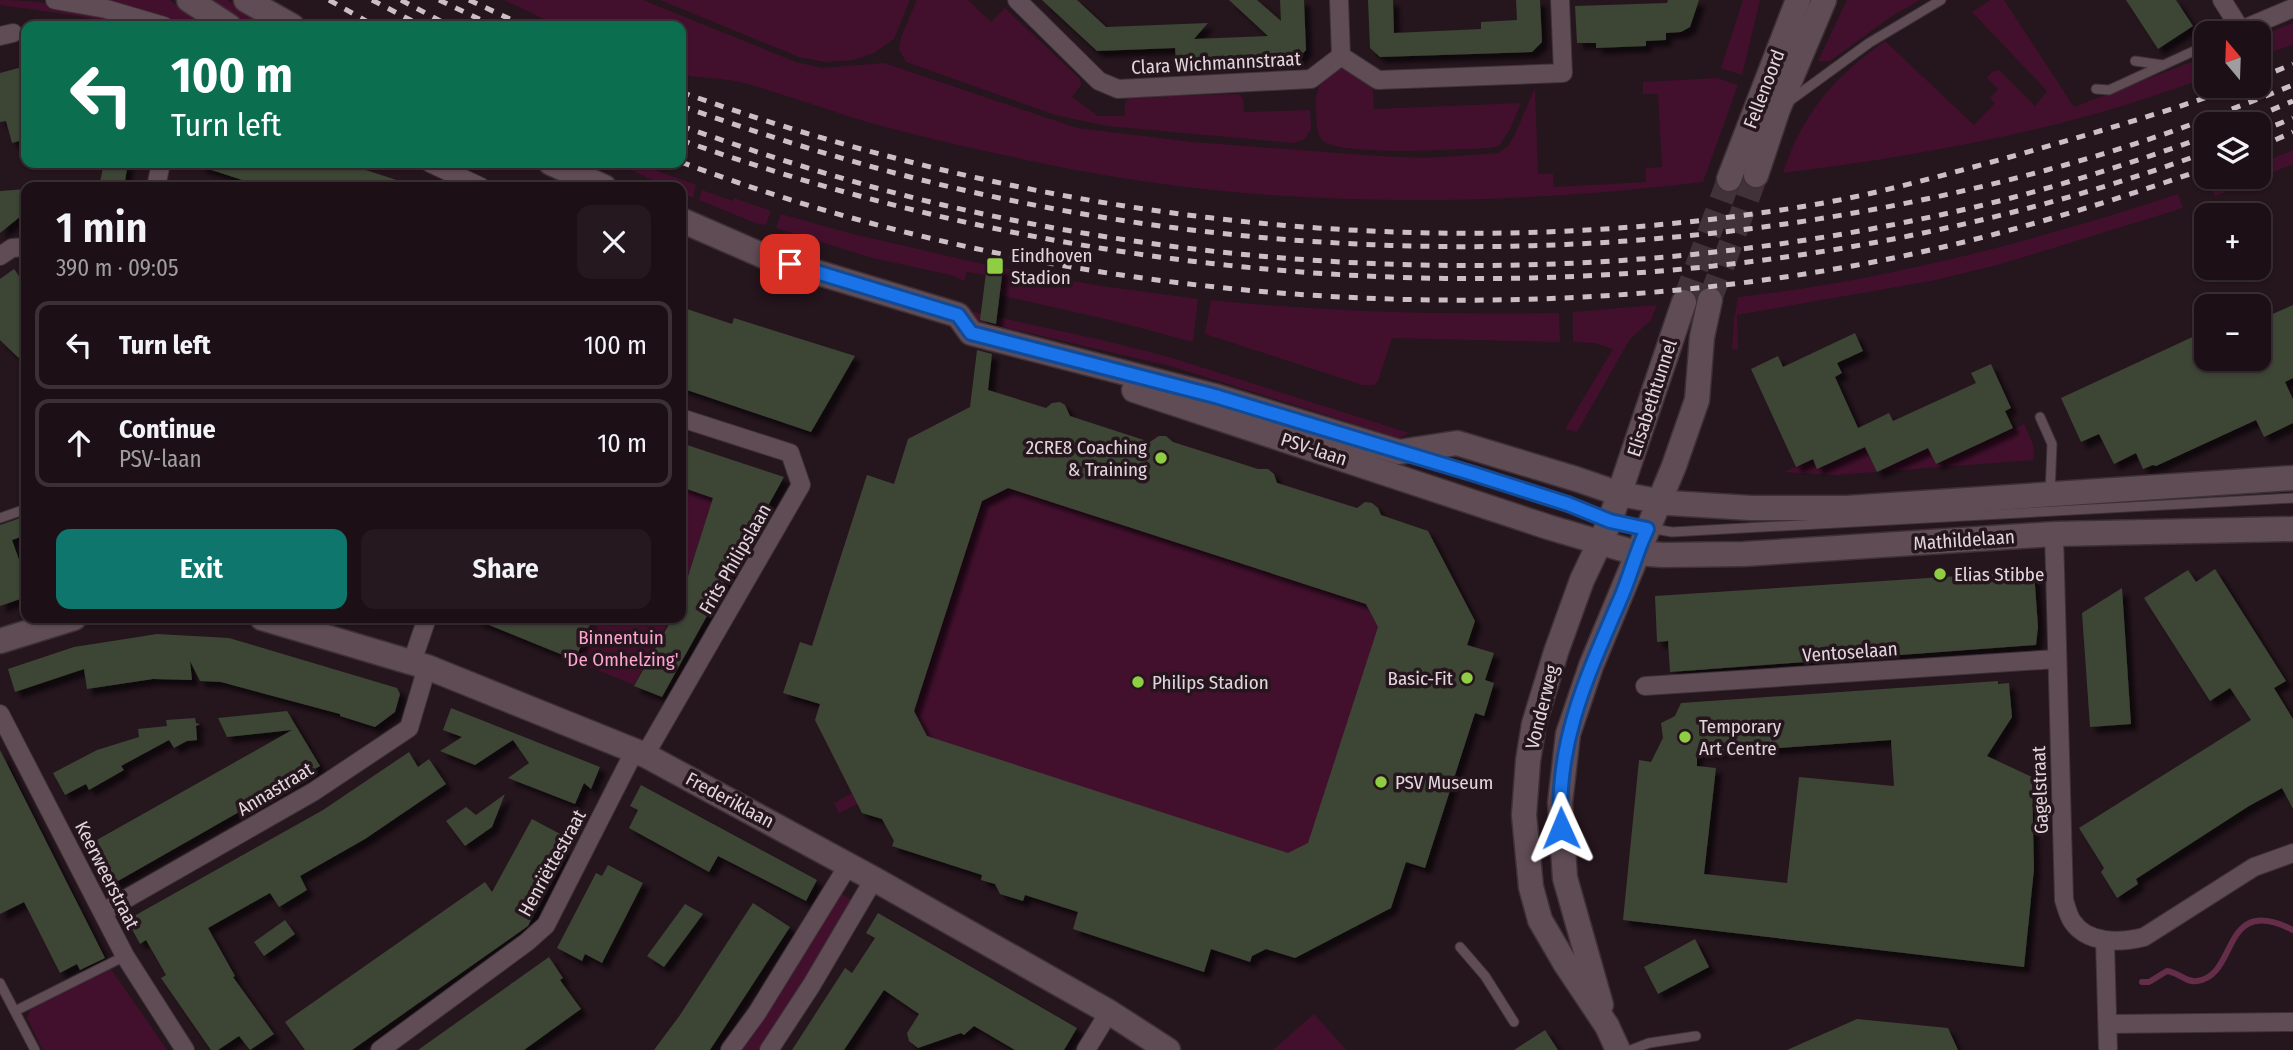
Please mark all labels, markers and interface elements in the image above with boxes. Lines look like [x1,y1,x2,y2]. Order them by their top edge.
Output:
north arrow [2194,21,2272,98]
map controls [2194,21,2271,371]
text: 100 m [171,46,293,105]
street label: Fellenoord [1738,46,1790,132]
street label: Clara Wichmannstraat [1131,47,1302,79]
icon: left [56,49,147,140]
text: Turn left [171,106,281,144]
button: layers [2194,112,2271,189]
text: 1 min [56,203,147,253]
button: + [2194,203,2271,280]
button: close [577,205,651,279]
pin [760,234,820,294]
place label: Eindhoven Stadion [1011,244,1093,289]
icon: arrive [771,245,809,283]
text: 390 m · 09:05 [56,254,178,282]
marker: Eindhoven Stadion [985,256,1005,276]
button: − [2194,294,2271,371]
icon: left [60,326,98,364]
text: Turn left [119,330,211,361]
text: 100 m [584,330,647,361]
street label: Elisabethtunnel [1622,336,1682,460]
text: Continue [119,414,216,445]
icon: ahead [60,424,98,462]
text: 10 m [597,428,647,459]
street label: PSV-laan [1278,428,1350,470]
place label: 2CRE8 Coaching & Training [1026,436,1147,481]
text: PSV-laan [119,445,202,473]
marker: 2CRE8 Coaching & Training [1153,450,1169,466]
street label: Frits Philipslaan [694,500,776,618]
street label: Mathildelaan [1912,525,2016,555]
button: Exit [56,529,347,609]
button: Share [361,529,651,609]
place label: Elias Stibbe [1954,563,2044,586]
marker: Elias Stibbe [1932,566,1948,582]
park label: Binnentuin 'De Omhelzing' [564,626,678,671]
street label: Ventoselaan [1802,637,1898,667]
street label: Vonderweg [1520,662,1564,752]
place label: Basic-Fit [1387,667,1454,690]
marker: Basic-Fit [1459,670,1475,686]
place label: Philips Stadion [1152,671,1269,694]
marker: Philips Stadion [1130,674,1146,690]
place label: Temporary Art Centre [1699,715,1782,760]
marker: Temporary Art Centre [1677,729,1693,745]
street label: Gagelstraat [2027,745,2053,834]
street label: Annastraat [233,757,318,821]
street label: Frederiklaan [682,767,778,833]
place label: PSV Museum [1395,771,1493,794]
marker: PSV Museum [1373,774,1389,790]
position arrow [1524,791,1598,865]
street label: Henriëttestraat [513,805,591,920]
street label: Keerweerstraat [70,817,144,933]

